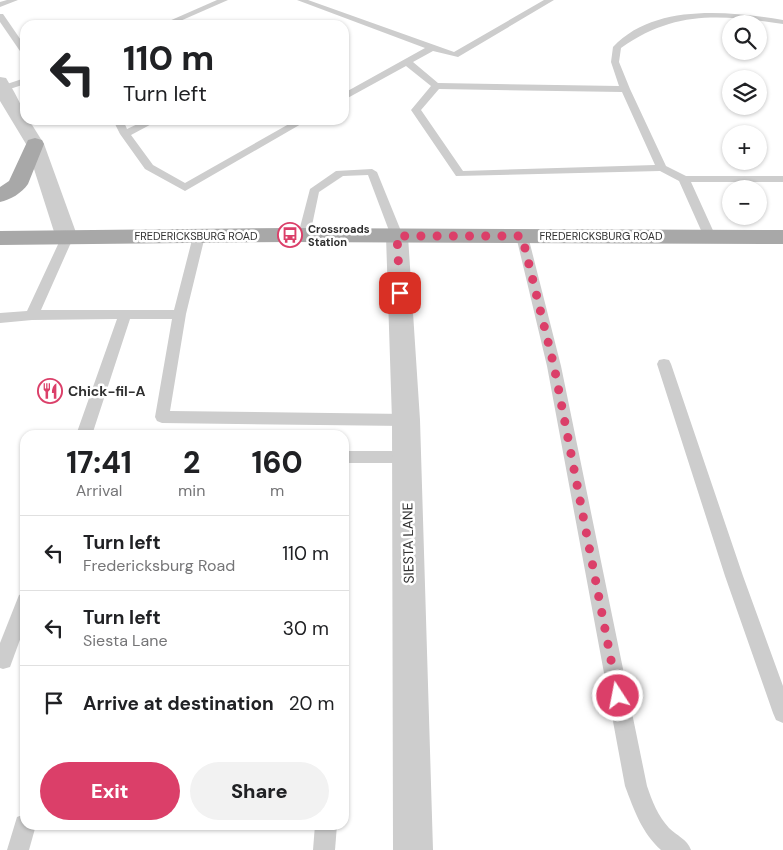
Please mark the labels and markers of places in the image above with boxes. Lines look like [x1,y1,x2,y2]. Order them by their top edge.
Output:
bus stop icon: Crossroads Station [277,222,303,248]
place label: Crossroads Station [308,222,370,249]
pin [379,272,421,314]
restaurant icon: Chick-fil-A [37,378,63,404]
place label: Chick-fil-A [68,382,145,400]

